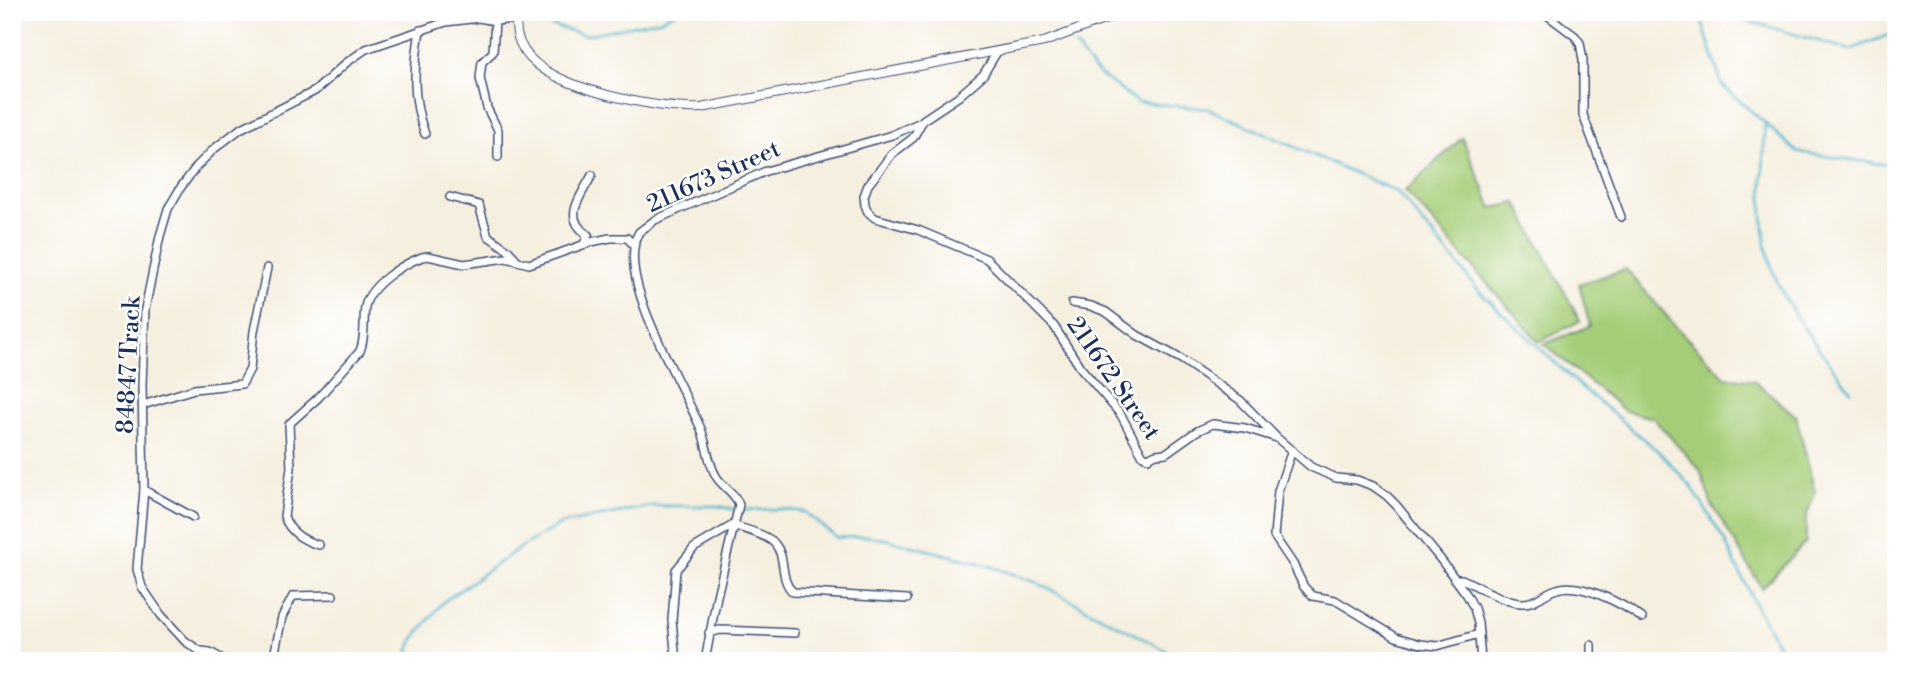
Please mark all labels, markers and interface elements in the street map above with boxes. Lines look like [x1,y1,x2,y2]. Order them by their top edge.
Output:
street label: 211673 Street [642,134,785,220]
street label: 84847 Track [110,294,148,435]
street label: 211672 Street [1060,311,1167,446]

